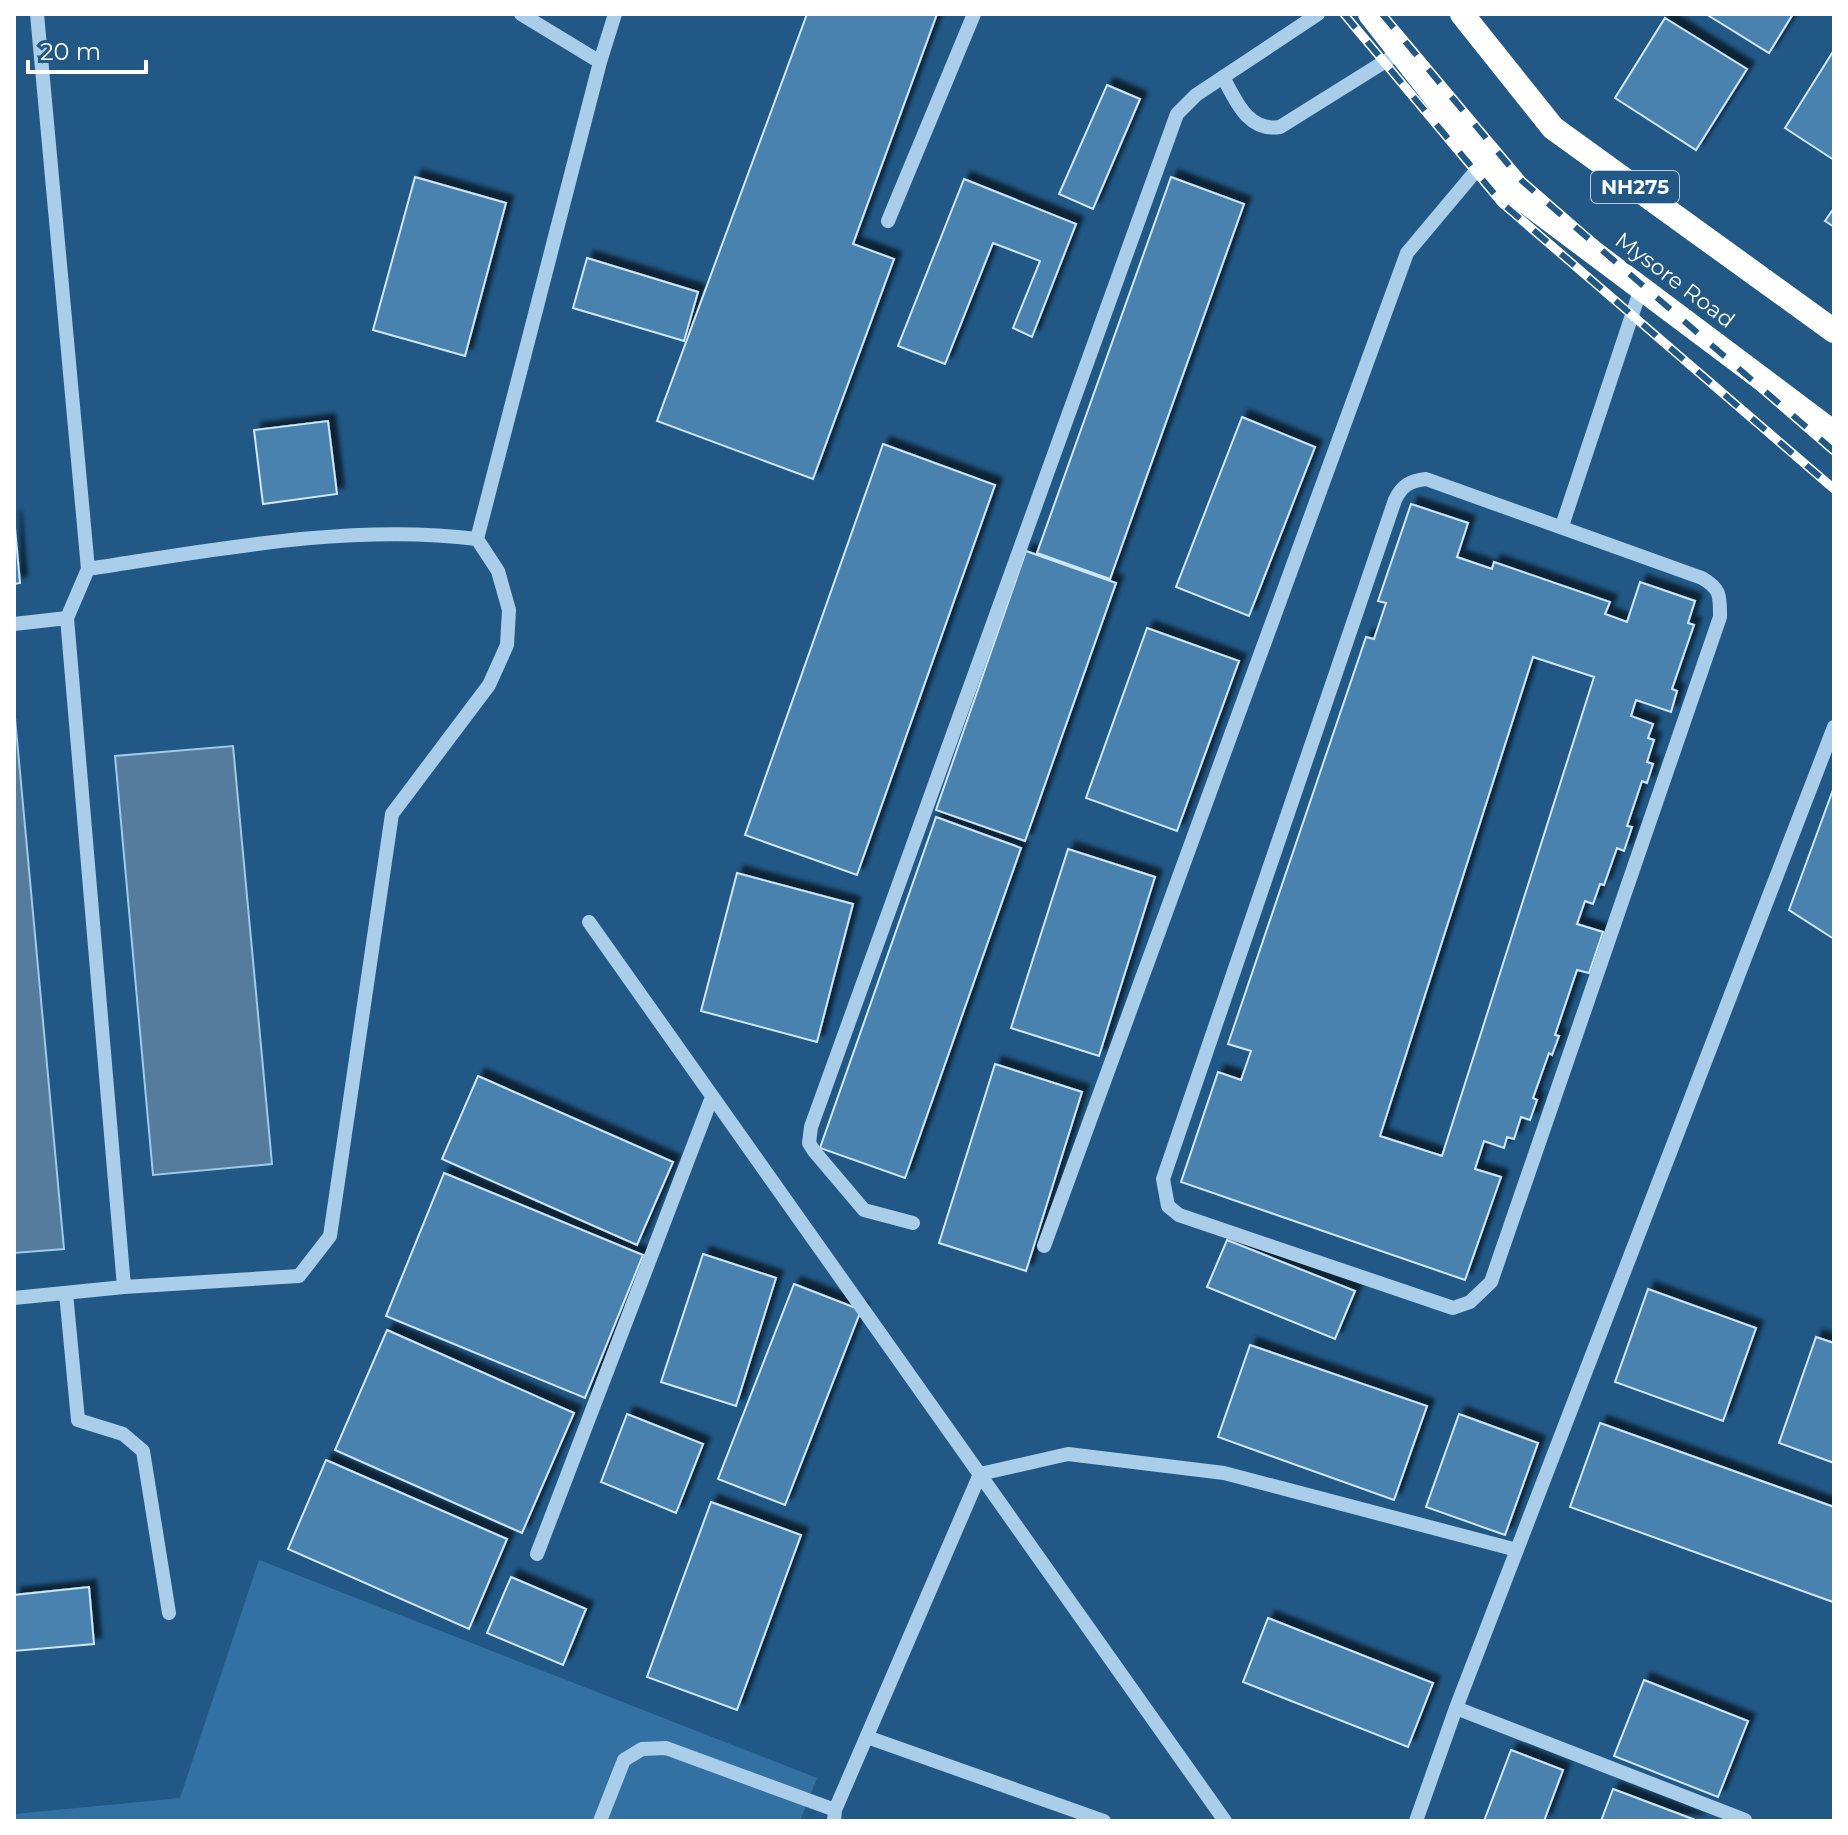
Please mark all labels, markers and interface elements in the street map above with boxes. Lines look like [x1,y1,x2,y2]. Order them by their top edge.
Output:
scale bar [28,24,146,74]
text: 20 m [40,37,101,66]
road number: NH275 [1591,171,1679,203]
street label: Mysore Road [1610,226,1740,334]

